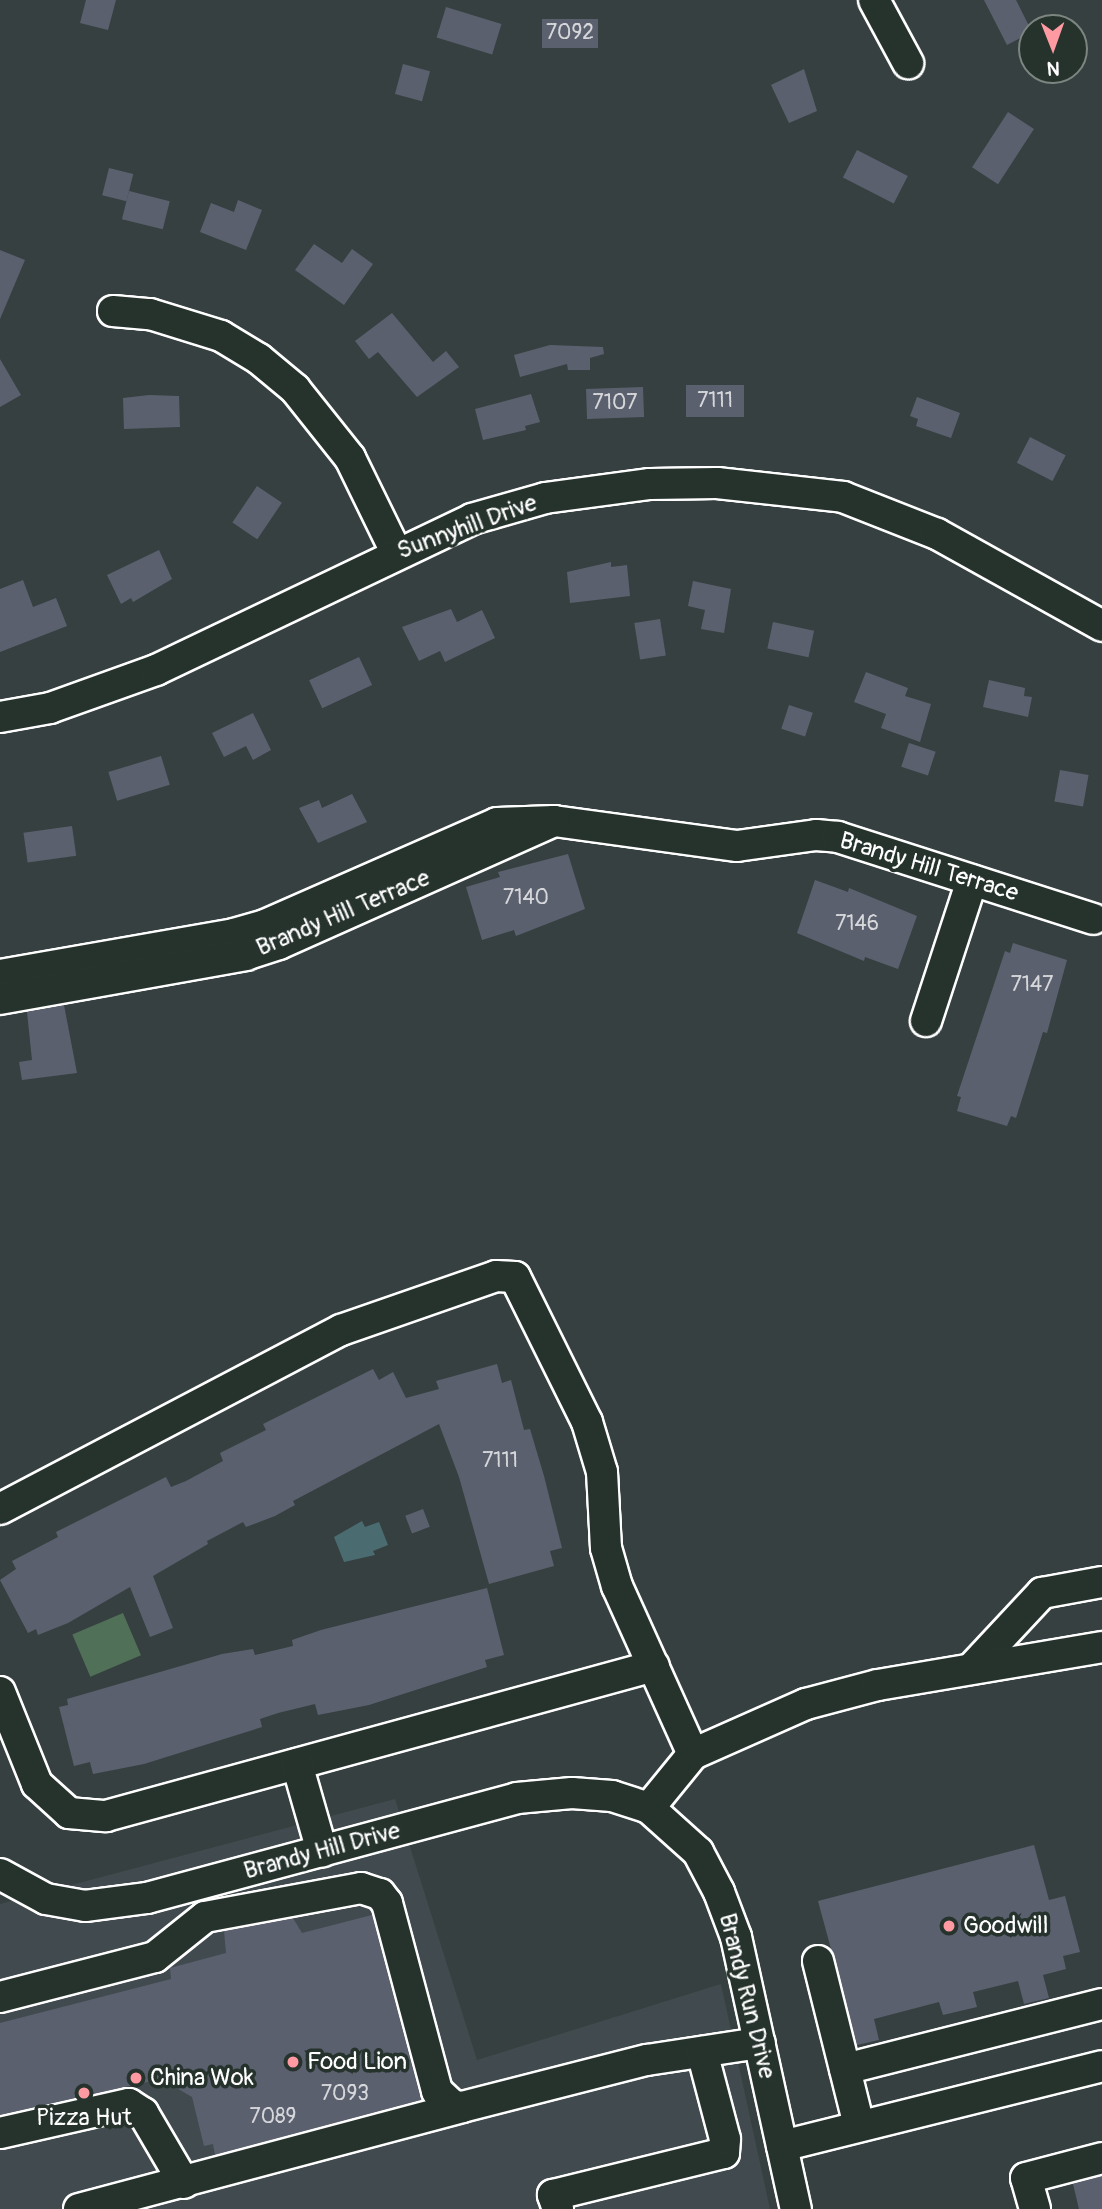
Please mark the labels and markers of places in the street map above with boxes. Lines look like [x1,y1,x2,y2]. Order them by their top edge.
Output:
place label: Goodwill [963,1912,1048,1940]
marker: Goodwill [941,1918,957,1934]
place label: Food Lion [307,2048,407,2076]
marker: Food Lion [285,2054,301,2070]
place label: China Wok [150,2064,254,2092]
marker: China Wok [128,2070,144,2086]
marker: Pizza Hut [76,2085,92,2101]
place label: Pizza Hut [36,2104,132,2132]

